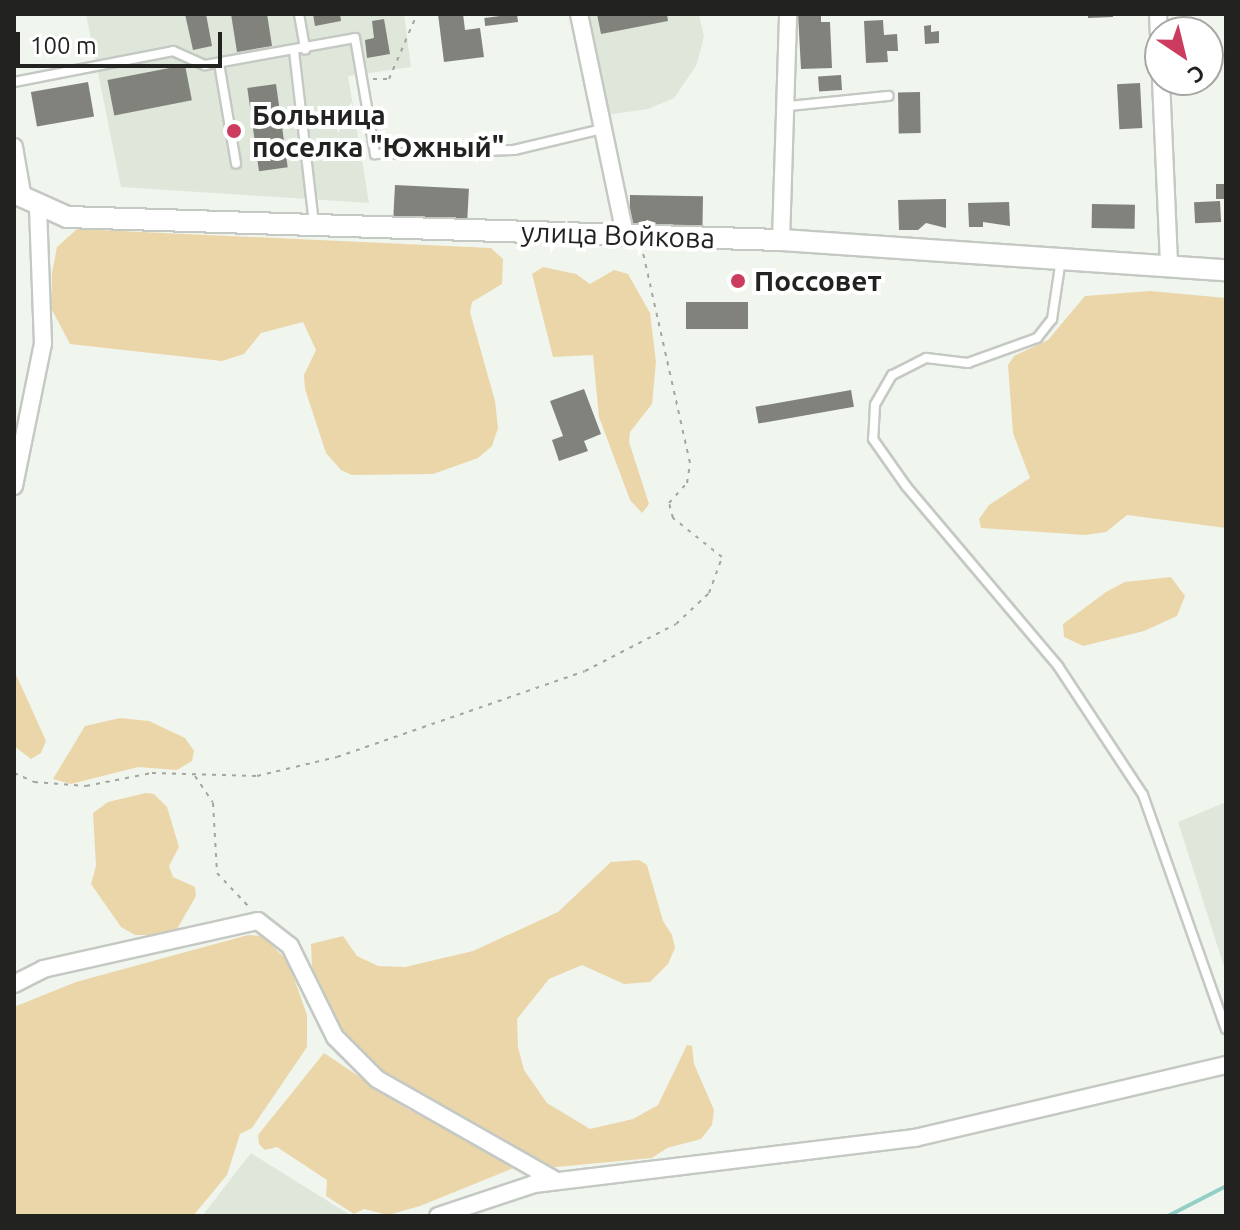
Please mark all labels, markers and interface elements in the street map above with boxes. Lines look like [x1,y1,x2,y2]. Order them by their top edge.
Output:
scale bar [20,16,226,66]
north arrow [1144,16,1224,96]
text: 100 m [30,32,97,59]
text: С [1184,60,1210,89]
place label: Больница поселка "Южный" [252,98,504,164]
marker: Больница поселка "Южный" [223,120,245,142]
street label: улица Войкова [521,215,715,255]
place label: Поссовет [754,264,882,298]
marker: Поссовет [729,272,747,290]

